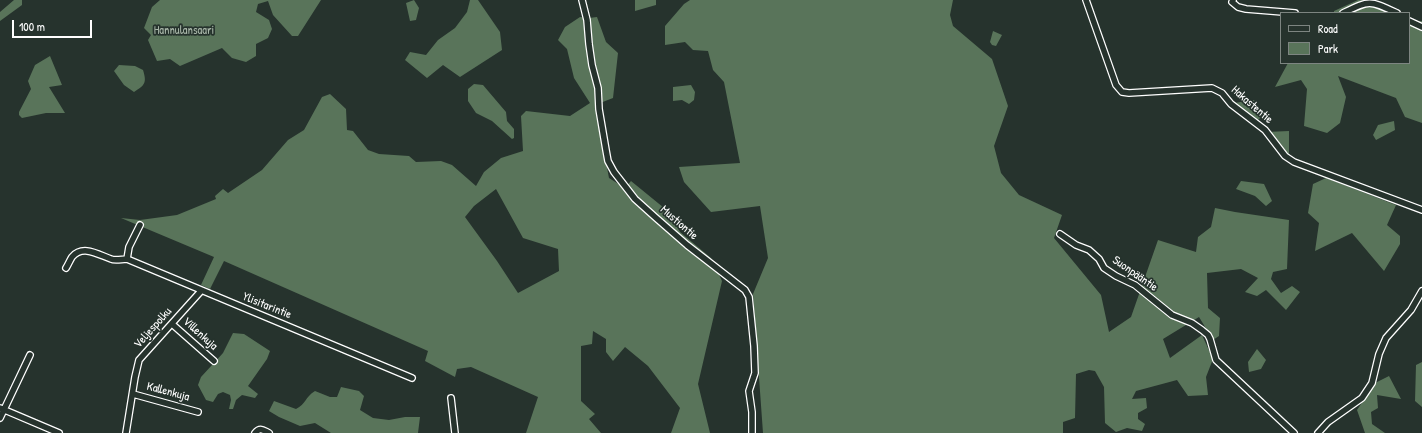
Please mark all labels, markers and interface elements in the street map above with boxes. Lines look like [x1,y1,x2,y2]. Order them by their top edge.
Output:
scale bar [14,12,94,38]
legend [1280,12,1410,64]
text: 100 m [19,18,45,35]
text: Road [1318,20,1338,37]
park label: Hannulansaari [154,24,214,38]
text: Park [1318,40,1338,57]
street label: Hakastentie [1228,83,1276,127]
street label: Mustiontie [657,203,701,243]
street label: Suonpääntie [1110,253,1160,295]
street label: Ylisitarintie [240,290,294,322]
street label: Veljespolku [131,305,175,351]
street label: Villenkuja [180,315,220,353]
street label: Kallenkuja [145,379,191,405]

